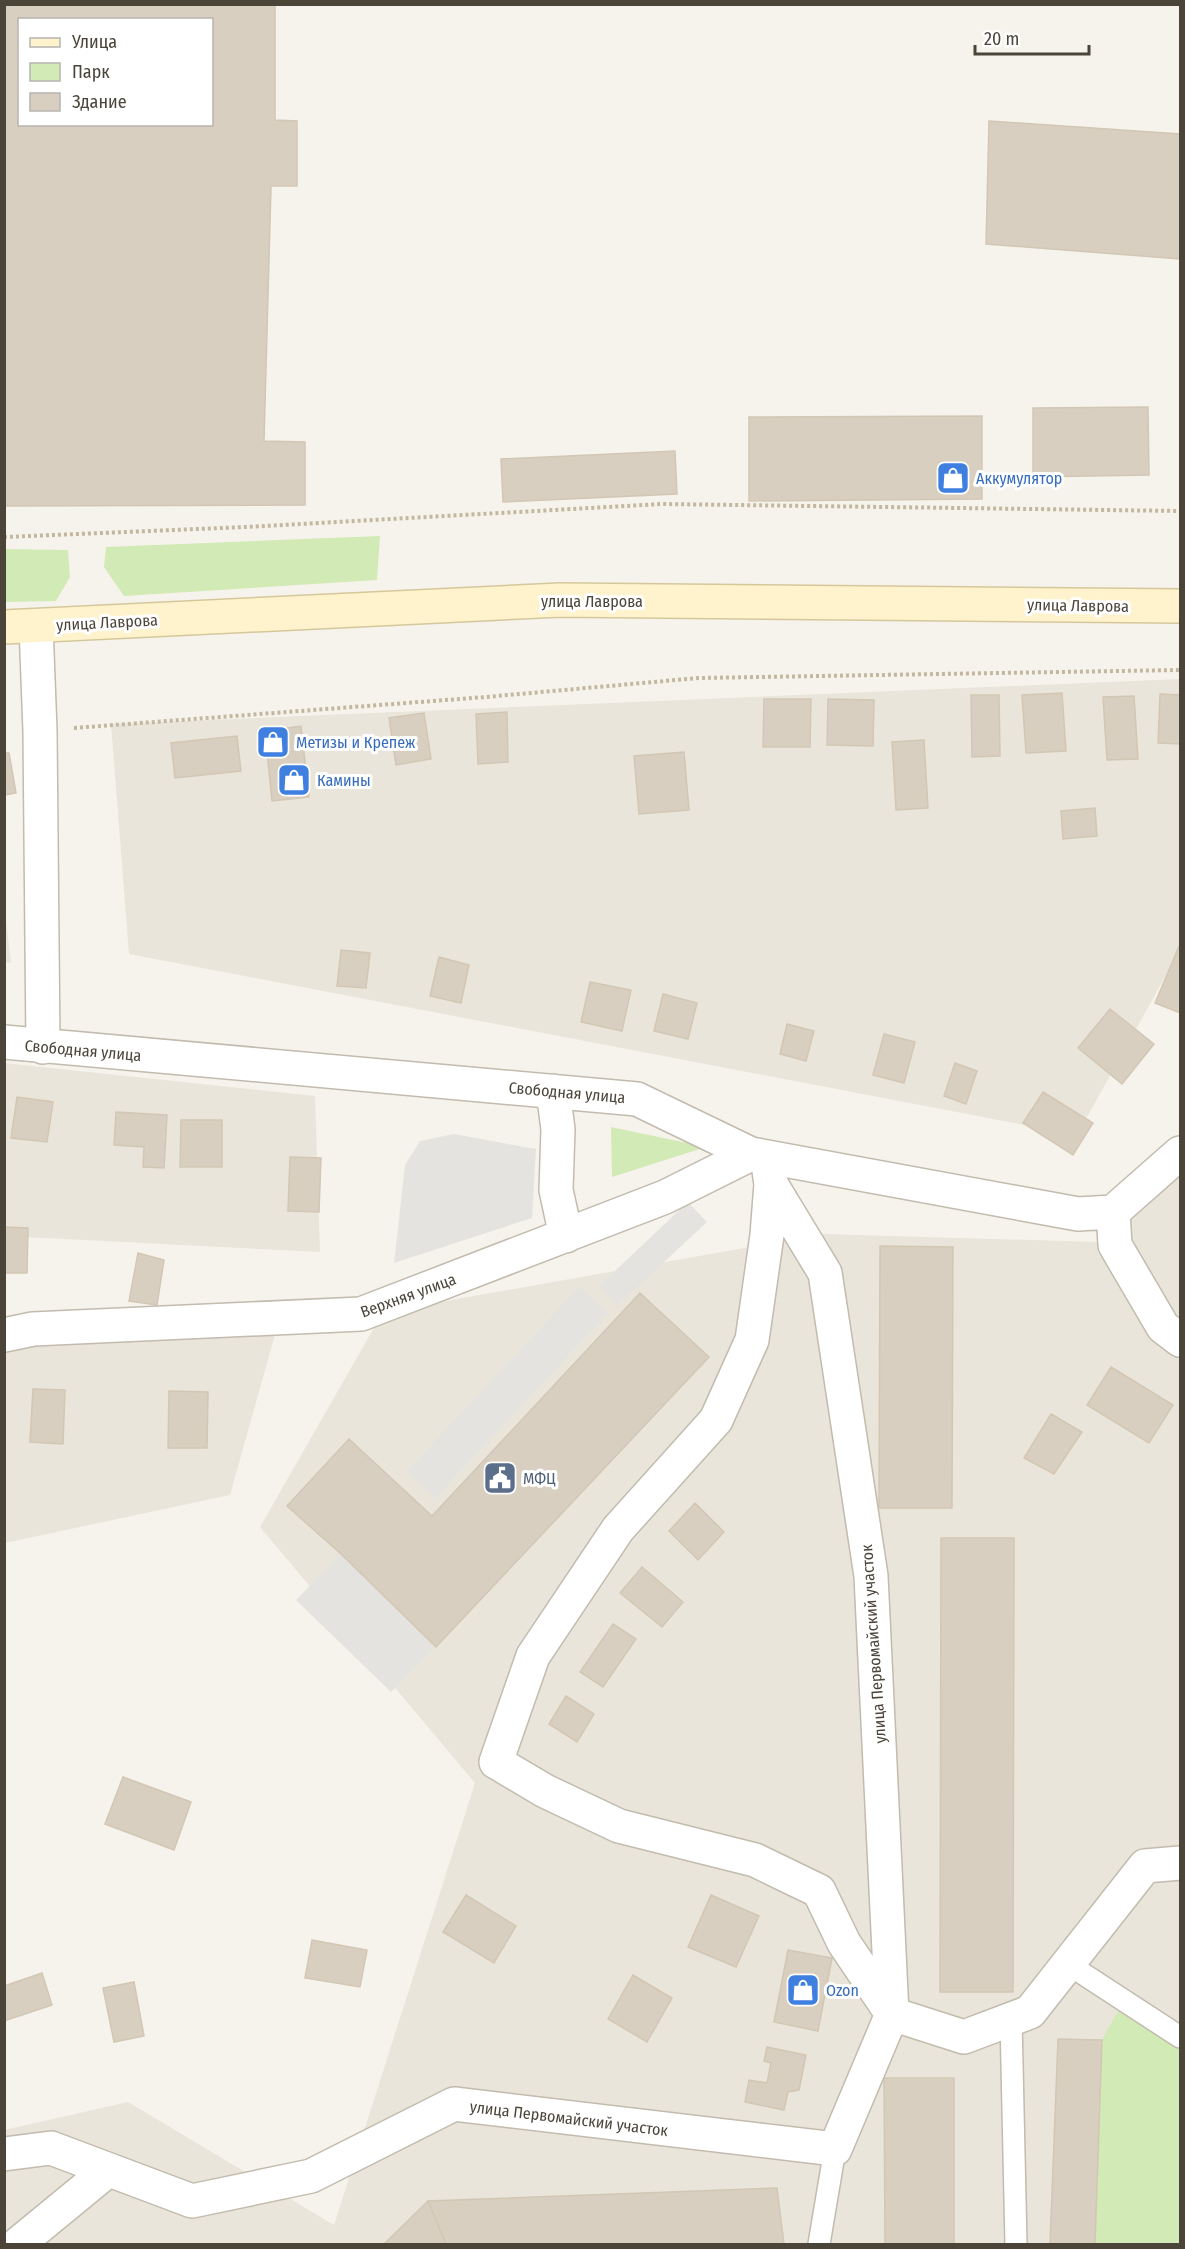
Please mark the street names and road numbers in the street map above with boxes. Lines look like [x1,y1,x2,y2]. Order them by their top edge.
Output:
street label: улица Лаврова [541,592,643,611]
street label: улица Лаврова [1027,595,1129,616]
street label: улица Лаврова [56,610,159,635]
street label: Свободная улица [24,1036,142,1065]
street label: Свободная улица [508,1078,626,1107]
street label: Верхняя улица [358,1269,459,1322]
street label: улица Первомайский участок [857,1543,890,1744]
street label: улица Первомайский участок [469,2097,670,2140]

